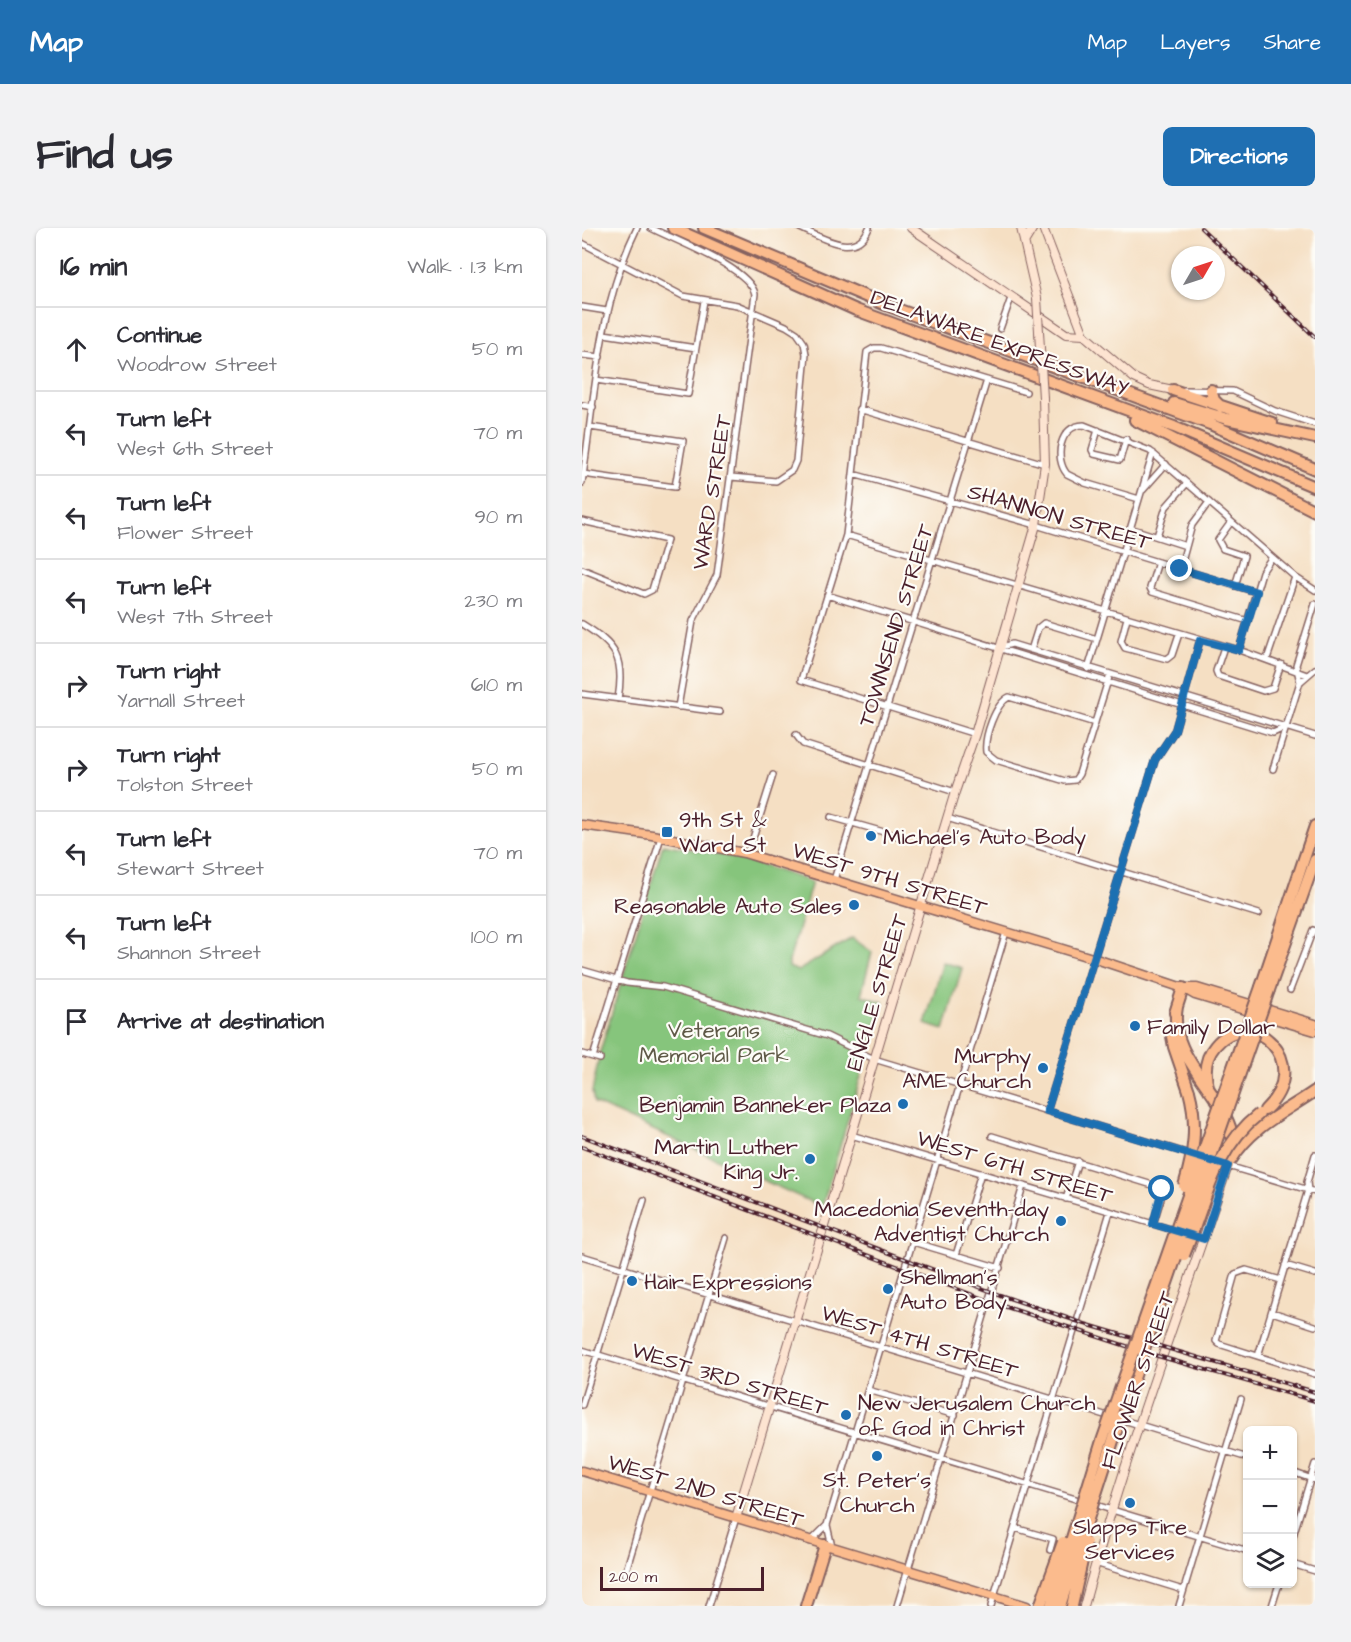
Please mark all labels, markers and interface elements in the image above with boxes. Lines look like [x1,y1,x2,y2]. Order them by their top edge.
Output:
text: Map [30,23,83,62]
text: Map [1087,28,1127,57]
text: Layers [1160,28,1230,57]
text: Share [1263,28,1321,57]
text: Find us [36,127,173,185]
button: Directions [1163,127,1315,186]
north arrow [1171,246,1225,300]
text: 16 min [60,249,127,285]
text: Walk · 1.3 km [407,253,522,281]
street label: DELAWARE EXPRESSWAY [866,282,1133,405]
text: Continue [117,320,202,351]
icon: ahead [60,333,93,366]
text: 50 m [472,335,522,363]
text: Woodrow Street [117,351,277,379]
text: Turn left [117,404,211,435]
street label: WARD STREET [685,412,740,572]
icon: left [60,417,93,450]
text: 70 m [474,419,522,447]
text: West 6th Street [117,435,273,463]
street label: SHANNON STREET [964,476,1155,559]
text: Turn left [117,488,211,519]
icon: left [60,501,93,534]
text: 90 m [474,503,522,531]
text: Flower Street [117,519,253,547]
street label: TOWNSEND STREET [851,520,942,730]
route end [1166,555,1192,581]
text: Turn left [117,572,211,603]
icon: left [60,585,93,618]
text: 230 m [464,587,522,615]
text: West 7th Street [117,603,273,631]
text: Turn right [117,656,220,687]
icon: right [60,669,93,702]
text: 610 m [471,671,522,699]
text: Yarnall Street [117,687,245,715]
text: Turn right [117,740,220,771]
icon: right [60,753,93,786]
text: 50 m [472,755,522,783]
text: Tolston Street [117,771,253,799]
place label: 9th St & Ward St [679,805,767,861]
place label: Michael's Auto Body [883,822,1086,854]
text: Turn left [117,824,211,855]
marker: 9th St & Ward St [660,825,674,839]
marker: Michael's Auto Body [864,829,878,843]
street label: WEST 9TH STREET [788,835,991,924]
icon: left [60,837,93,870]
text: 70 m [474,839,522,867]
text: Stewart Street [117,855,264,883]
place label: Reasonable Auto Sales [614,891,842,922]
marker: Reasonable Auto Sales [847,898,861,912]
text: Turn left [117,908,211,939]
street label: ENGLE STREET [839,910,916,1075]
icon: left [60,921,93,954]
text: 100 m [471,923,522,951]
text: Shannon Street [117,939,261,967]
icon: arrive [60,1005,93,1038]
text: Arrive at destination [117,1006,324,1037]
place label: Family Dollar [1147,1012,1275,1044]
park label: Veterans Memorial Park [639,1015,789,1071]
marker: Family Dollar [1128,1019,1142,1033]
place label: Murphy AME Church [902,1041,1031,1097]
marker: Murphy AME Church [1036,1061,1050,1075]
place label: Benjamin Banneker Plaza [639,1090,891,1121]
marker: Benjamin Banneker Plaza [896,1097,910,1111]
street label: WEST 6TH STREET [913,1123,1117,1212]
place label: Martin Luther King Jr. [654,1132,798,1189]
marker: Martin Luther King Jr. [803,1152,817,1166]
route start [1148,1175,1174,1201]
place label: Macedonia Seventh-day Adventist Church [814,1194,1049,1250]
marker: Macedonia Seventh-day Adventist Church [1054,1214,1068,1228]
place label: Shellman's Auto Body [900,1262,1007,1319]
place label: Hair Expressions [644,1267,812,1298]
marker: Hair Expressions [625,1274,639,1288]
marker: Shellman's Auto Body [881,1282,895,1296]
street label: FLOWER STREET [1093,1287,1184,1474]
street label: WEST 4TH STREET [817,1298,1022,1387]
street label: WEST 3RD STREET [628,1335,832,1424]
place label: New Jerusalem Church of God in Christ [858,1388,1095,1444]
marker: New Jerusalem Church of God in Christ [839,1408,853,1422]
map controls [1243,1426,1297,1588]
button: + [1243,1426,1297,1480]
street label: WEST 2ND STREET [604,1447,807,1536]
marker: St. Peter's Church [870,1449,884,1463]
place label: St. Peter's Church [823,1465,931,1521]
button: − [1243,1480,1297,1534]
marker: Slapps Tire Services [1123,1496,1137,1510]
place label: Slapps Tire Services [1073,1512,1187,1568]
button: layers [1243,1534,1297,1588]
scale bar [600,1564,764,1592]
text: 200 m [609,1566,657,1588]

